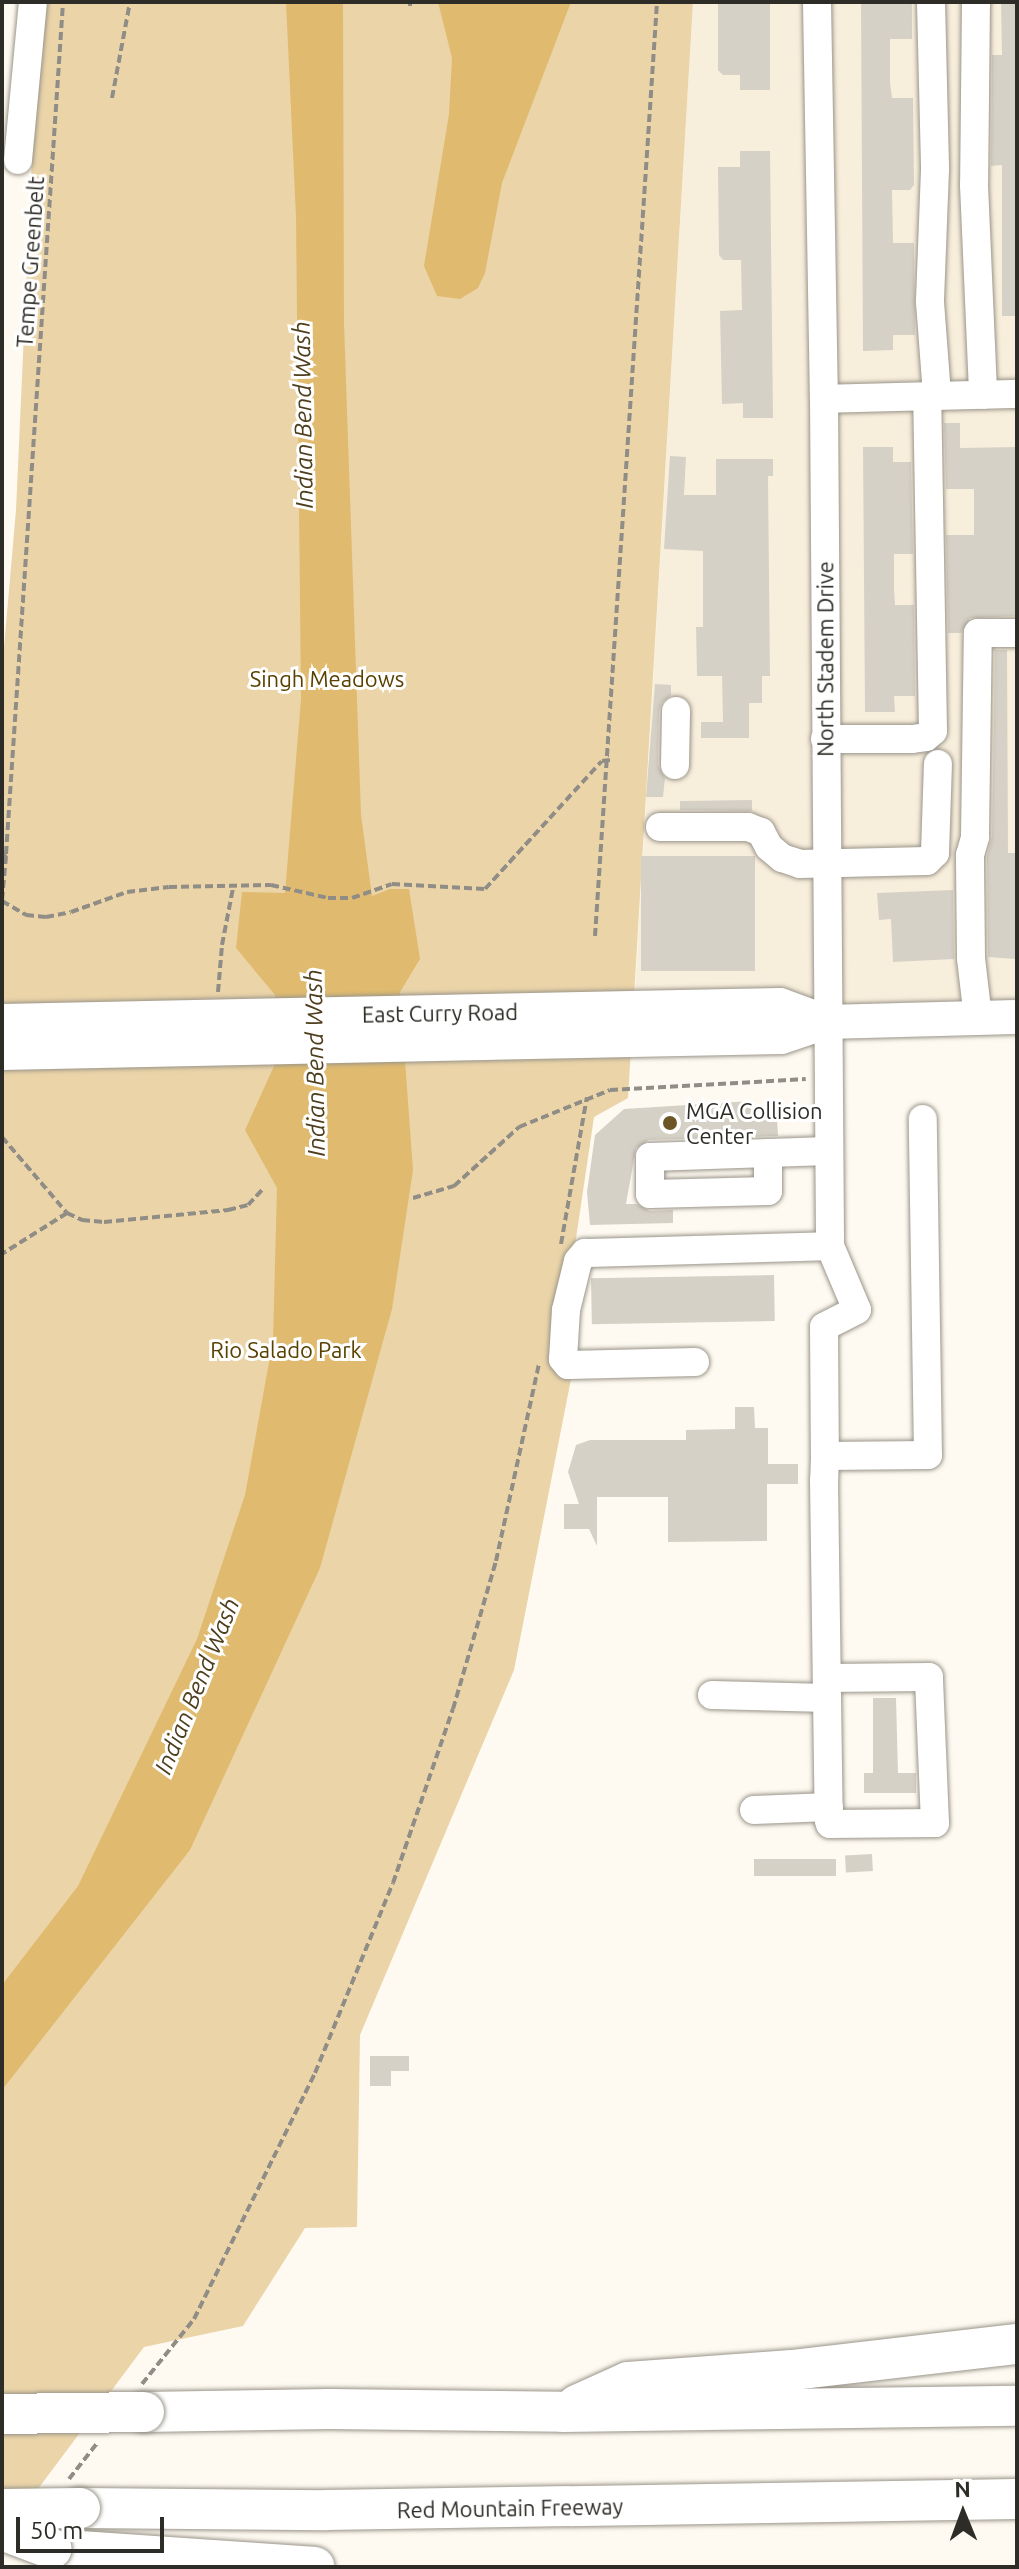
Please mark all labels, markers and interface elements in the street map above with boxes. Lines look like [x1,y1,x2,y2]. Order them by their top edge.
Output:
street label: Tempe Greenbelt [11,176,49,348]
water label: Indian Bend Wash [287,321,319,509]
street label: North Stadem Drive [812,561,838,757]
park label: Singh Meadows [250,666,404,692]
water label: Indian Bend Wash [299,969,331,1157]
street label: East Curry Road [362,998,518,1028]
place label: MGA Collision Center [686,1097,823,1148]
marker: MGA Collision Center [661,1114,679,1132]
park label: Rio Salado Park [210,1337,362,1363]
water label: Indian Bend Wash [149,1594,245,1778]
north arrow [923,2473,1003,2553]
text: N [954,2476,971,2501]
street label: Red Mountain Freeway [397,2493,623,2523]
scale bar [20,2501,168,2551]
text: 50 m [30,2517,83,2544]

